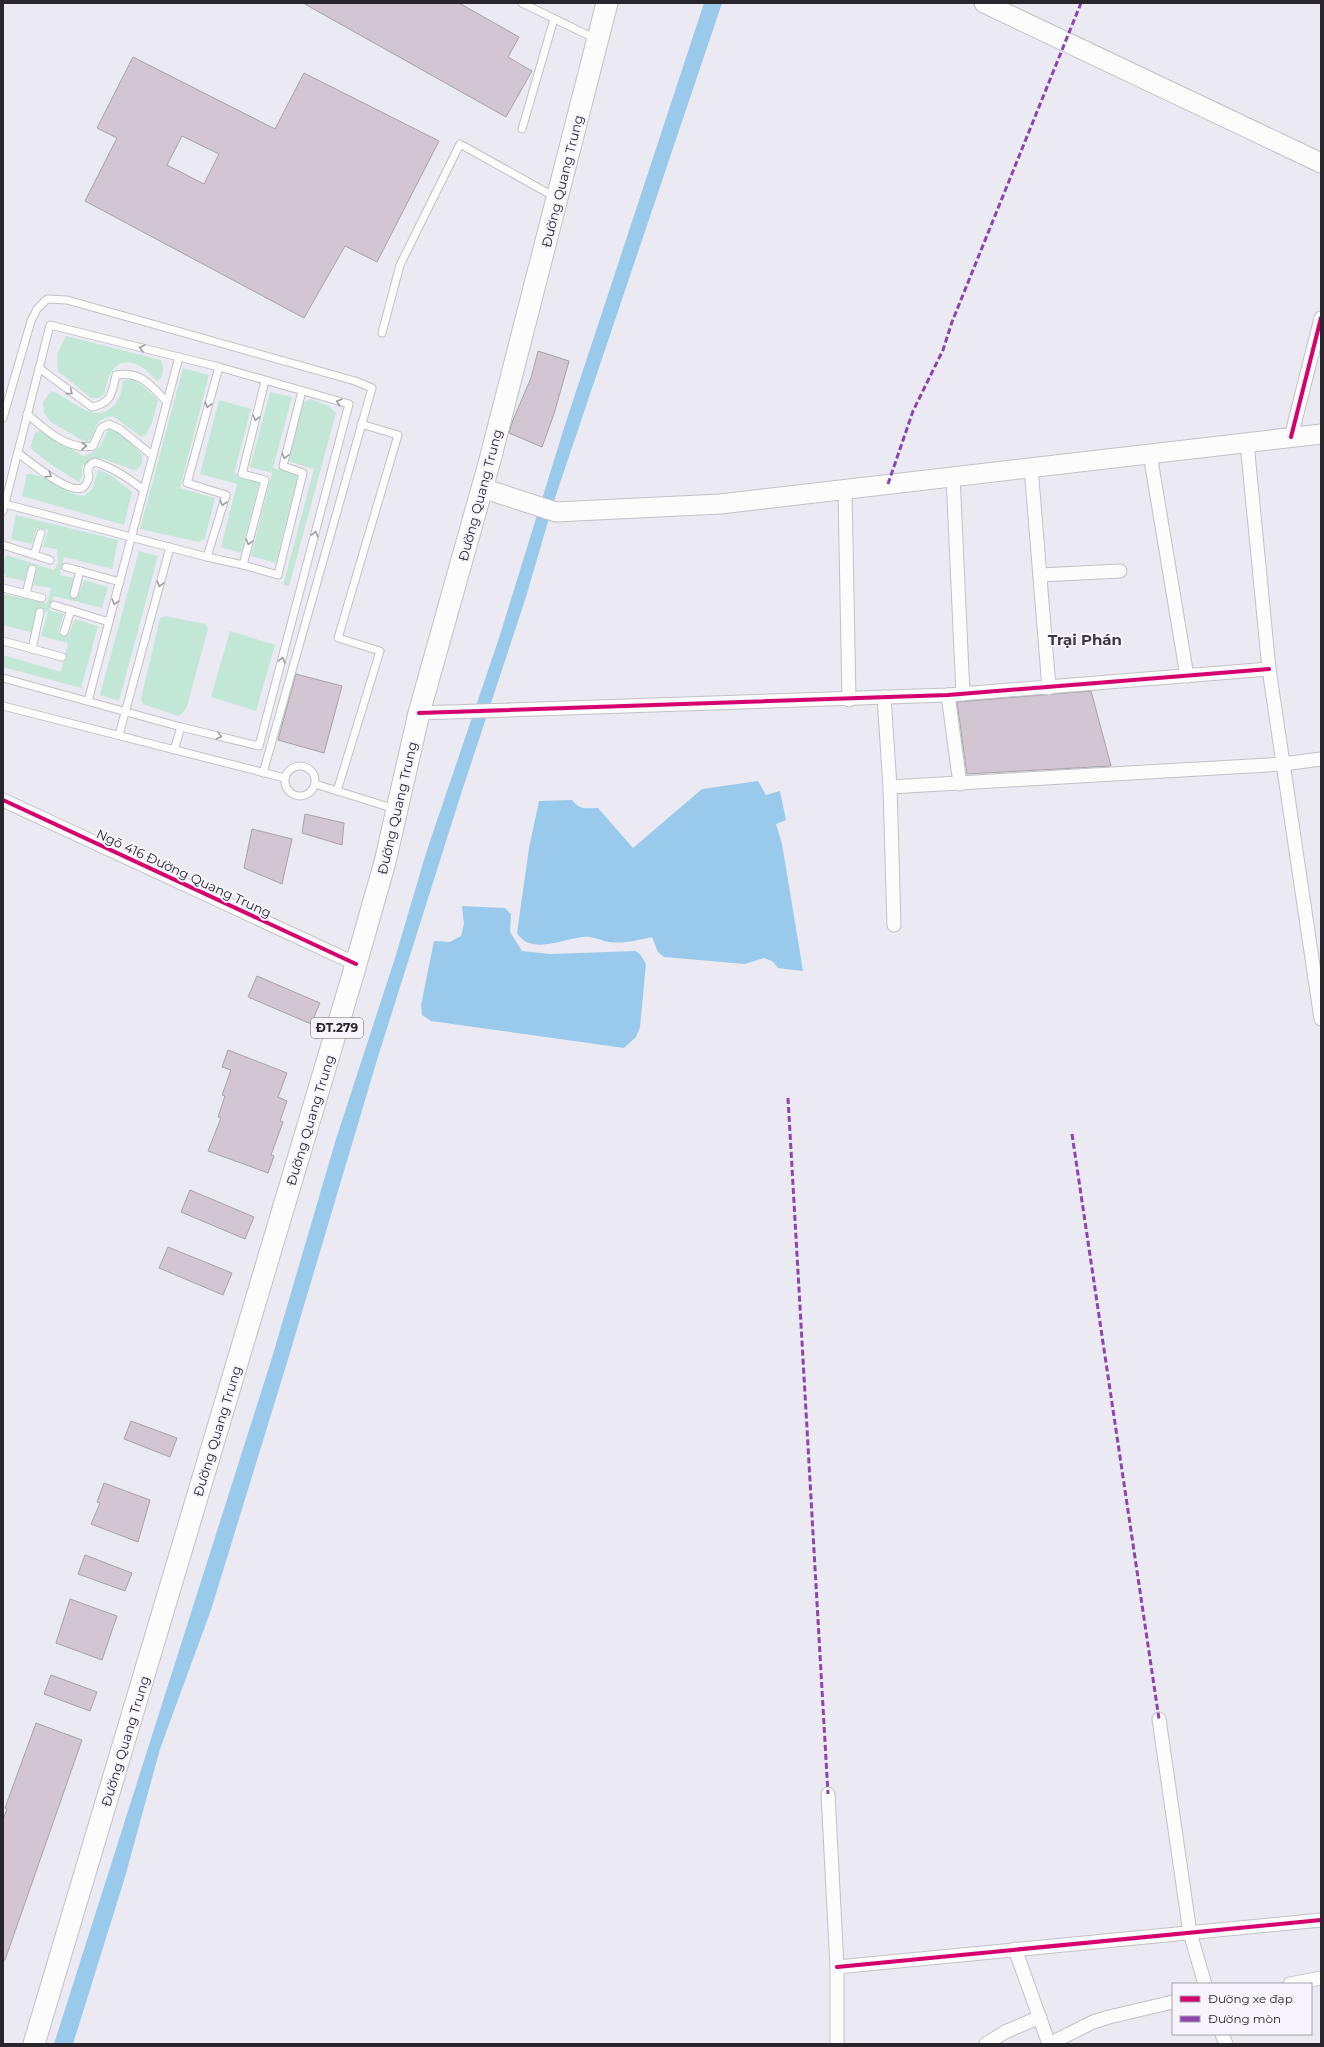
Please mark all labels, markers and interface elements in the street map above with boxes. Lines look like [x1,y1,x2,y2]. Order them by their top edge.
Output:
street label: Đường Quang Trung [538,113,586,249]
one-way arrow [138,344,145,353]
one-way arrow [66,387,73,394]
one-way arrow [336,398,343,407]
one-way arrow [205,402,213,408]
one-way arrow [252,415,261,422]
street label: Đường Quang Trung [455,427,505,563]
one-way arrow [82,442,88,450]
one-way arrow [282,453,290,459]
one-way arrow [45,471,52,478]
one-way arrow [219,499,228,506]
one-way arrow [310,531,318,537]
one-way arrow [245,538,254,545]
one-way arrow [156,581,164,588]
one-way arrow [111,599,119,605]
district label: Trại Phán [1048,630,1122,649]
one-way arrow [277,657,285,663]
one-way arrow [216,731,222,739]
street label: Đường Quang Trung [374,740,420,876]
street label: Ngõ 416 Đường Quang Trung [94,825,274,921]
road number: ĐT.279 [311,1018,363,1038]
street label: Đường Quang Trung [282,1053,338,1187]
street label: Đường Quang Trung [189,1364,245,1498]
street label: Đường Quang Trung [97,1674,153,1808]
legend [1172,1983,1312,2035]
text: Đường xe đạp [1208,1991,1293,2006]
text: Đường mòn [1208,2011,1281,2026]

